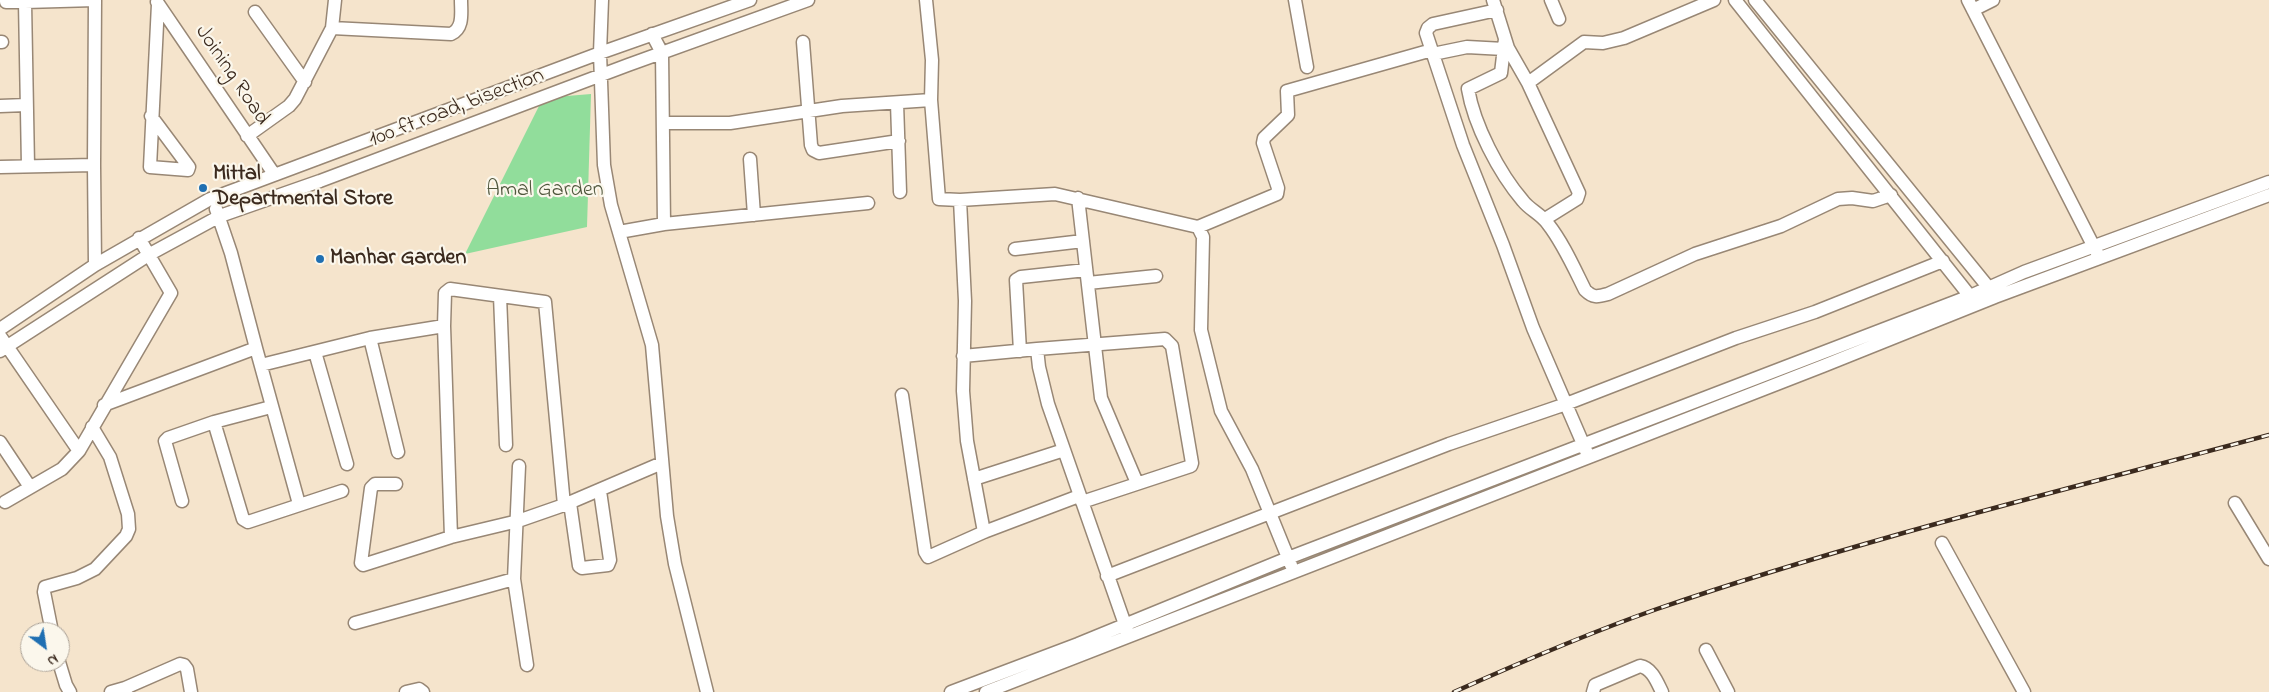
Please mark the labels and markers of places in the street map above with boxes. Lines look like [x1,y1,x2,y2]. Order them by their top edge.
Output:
place label: Mittal Departmental Store [213,162,393,214]
marker: Mittal Departmental Store [197,182,209,194]
place label: Manhar Garden [330,246,466,272]
marker: Manhar Garden [314,253,326,265]

